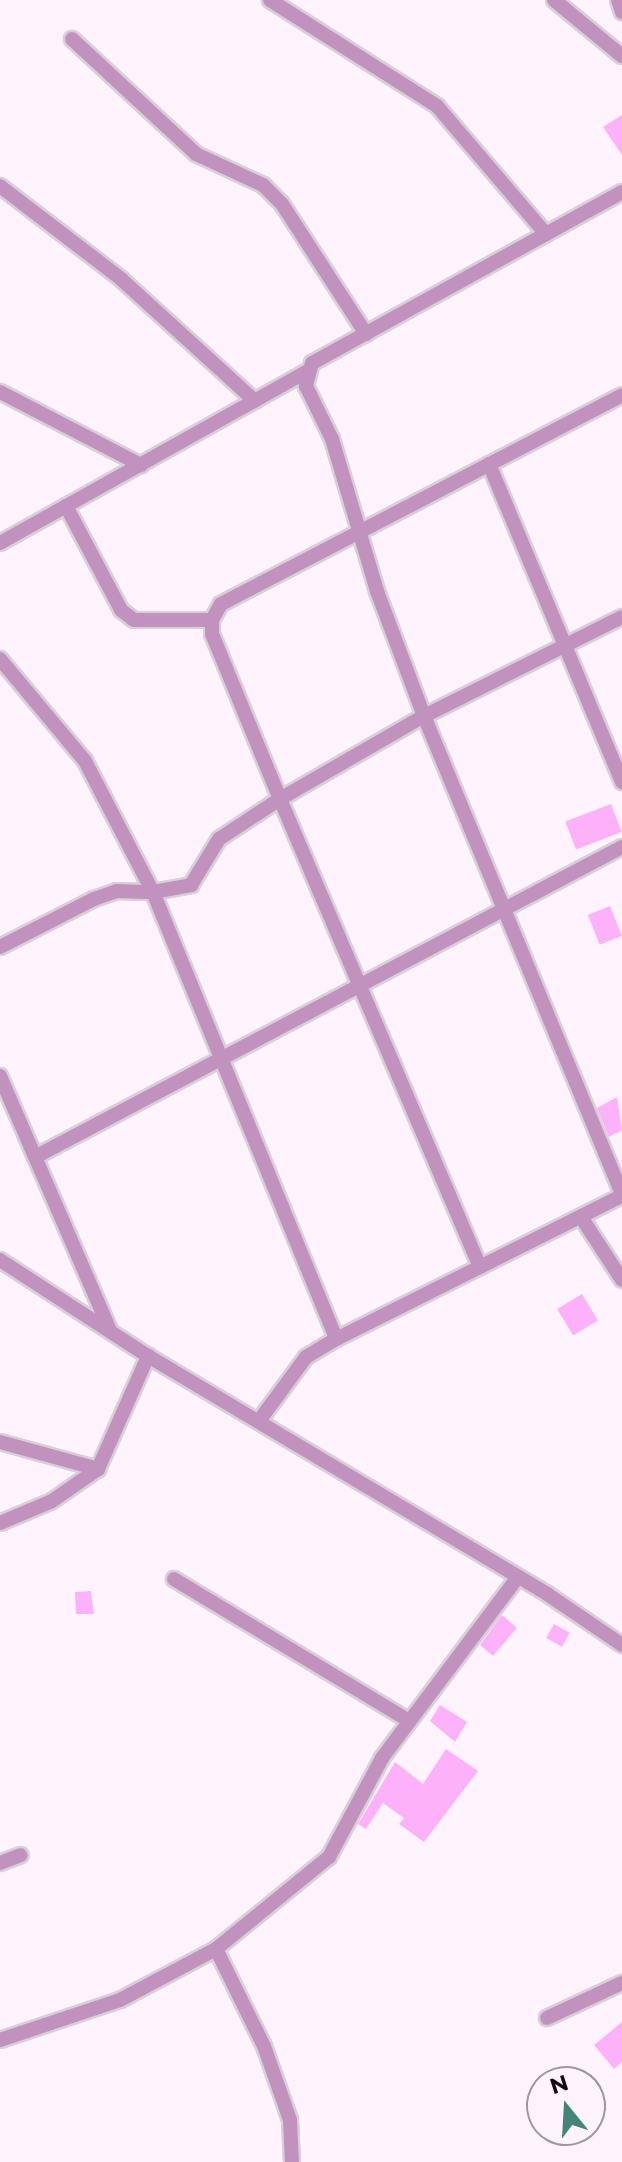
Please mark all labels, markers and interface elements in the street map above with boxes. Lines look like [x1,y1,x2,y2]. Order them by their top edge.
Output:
north arrow [526,2066,606,2146]
text: N [546,2069,572,2100]

